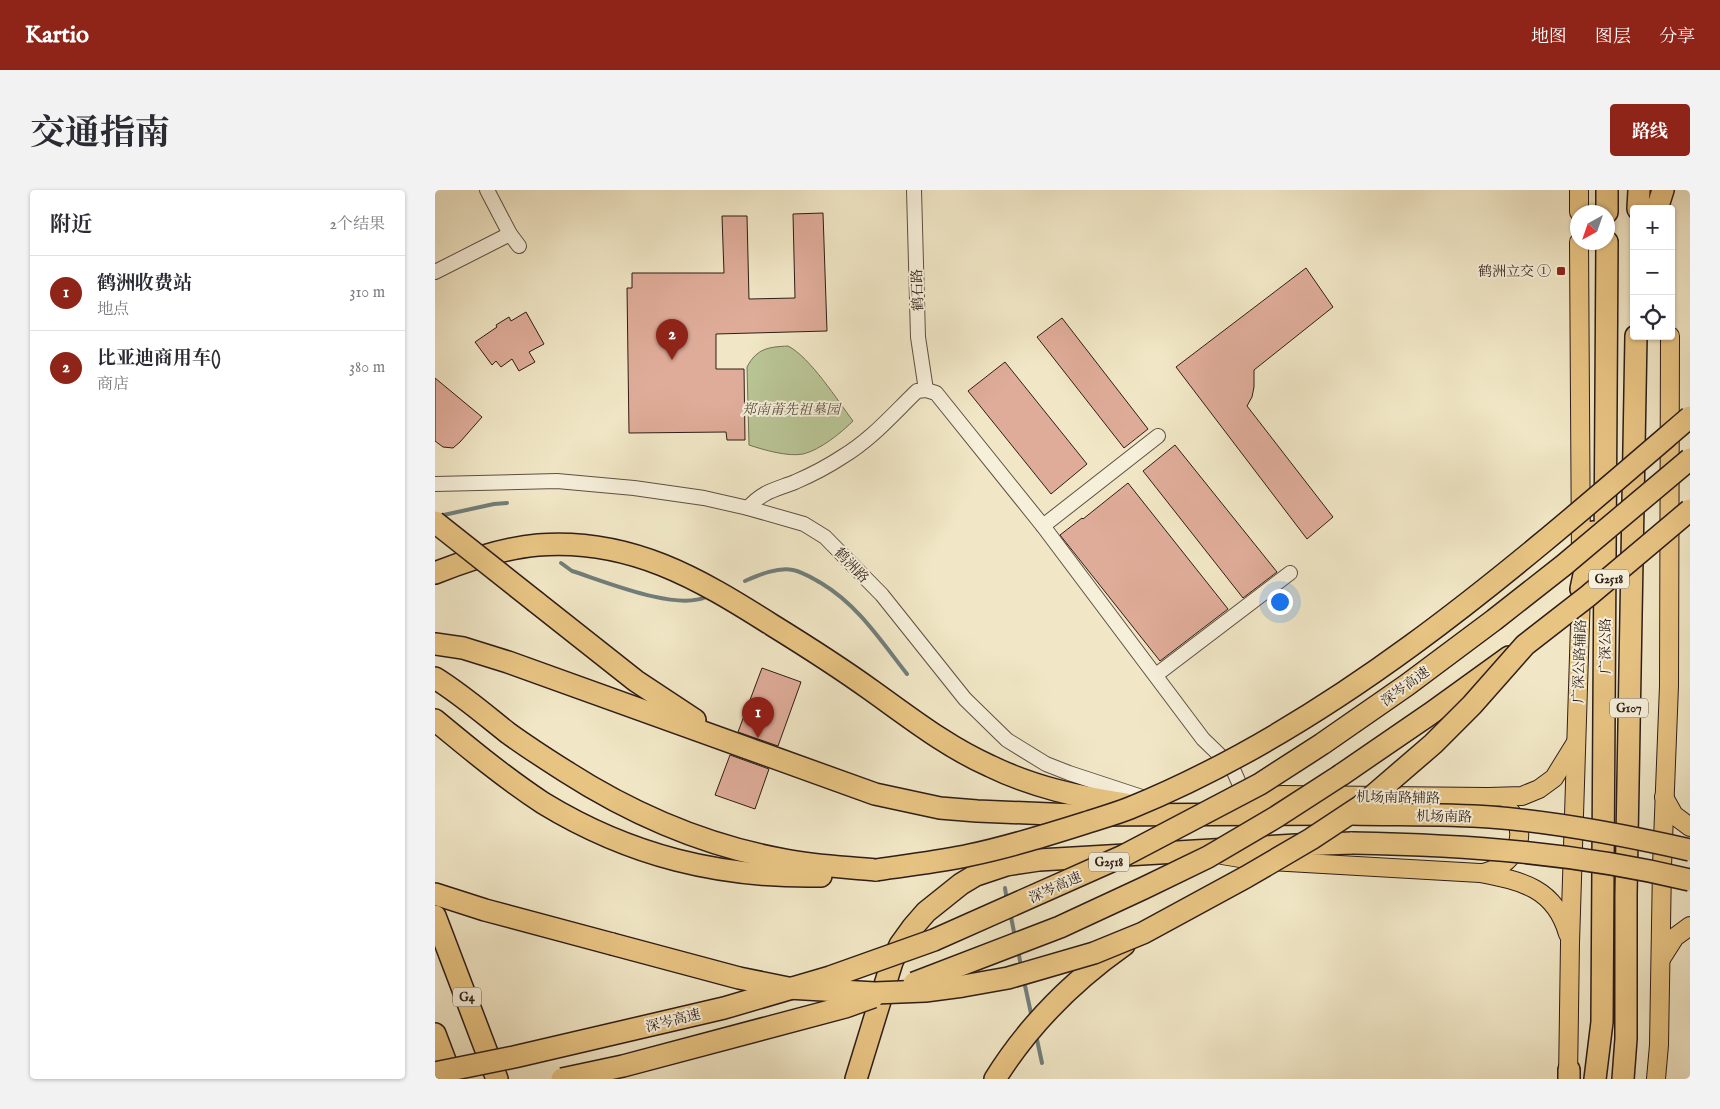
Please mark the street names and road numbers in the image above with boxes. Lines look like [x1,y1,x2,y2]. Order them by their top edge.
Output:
street label: 鹤石路 [908,269,928,311]
street label: 鹤洲路 [830,544,872,587]
road number: G2518 [1589,569,1629,588]
street label: 广深公路 [1597,618,1615,674]
street label: 广深公路辅路 [1570,619,1590,703]
street label: 深岑高速 [1378,663,1434,711]
road number: G107 [1610,698,1648,718]
street label: 机场南路辅路 [1356,788,1440,808]
street label: 机场南路 [1416,808,1472,826]
road number: G2518 [1089,852,1129,872]
street label: 深岑高速 [1026,868,1085,908]
road number: G4 [453,988,481,1006]
street label: 深岑高速 [644,1005,703,1036]

